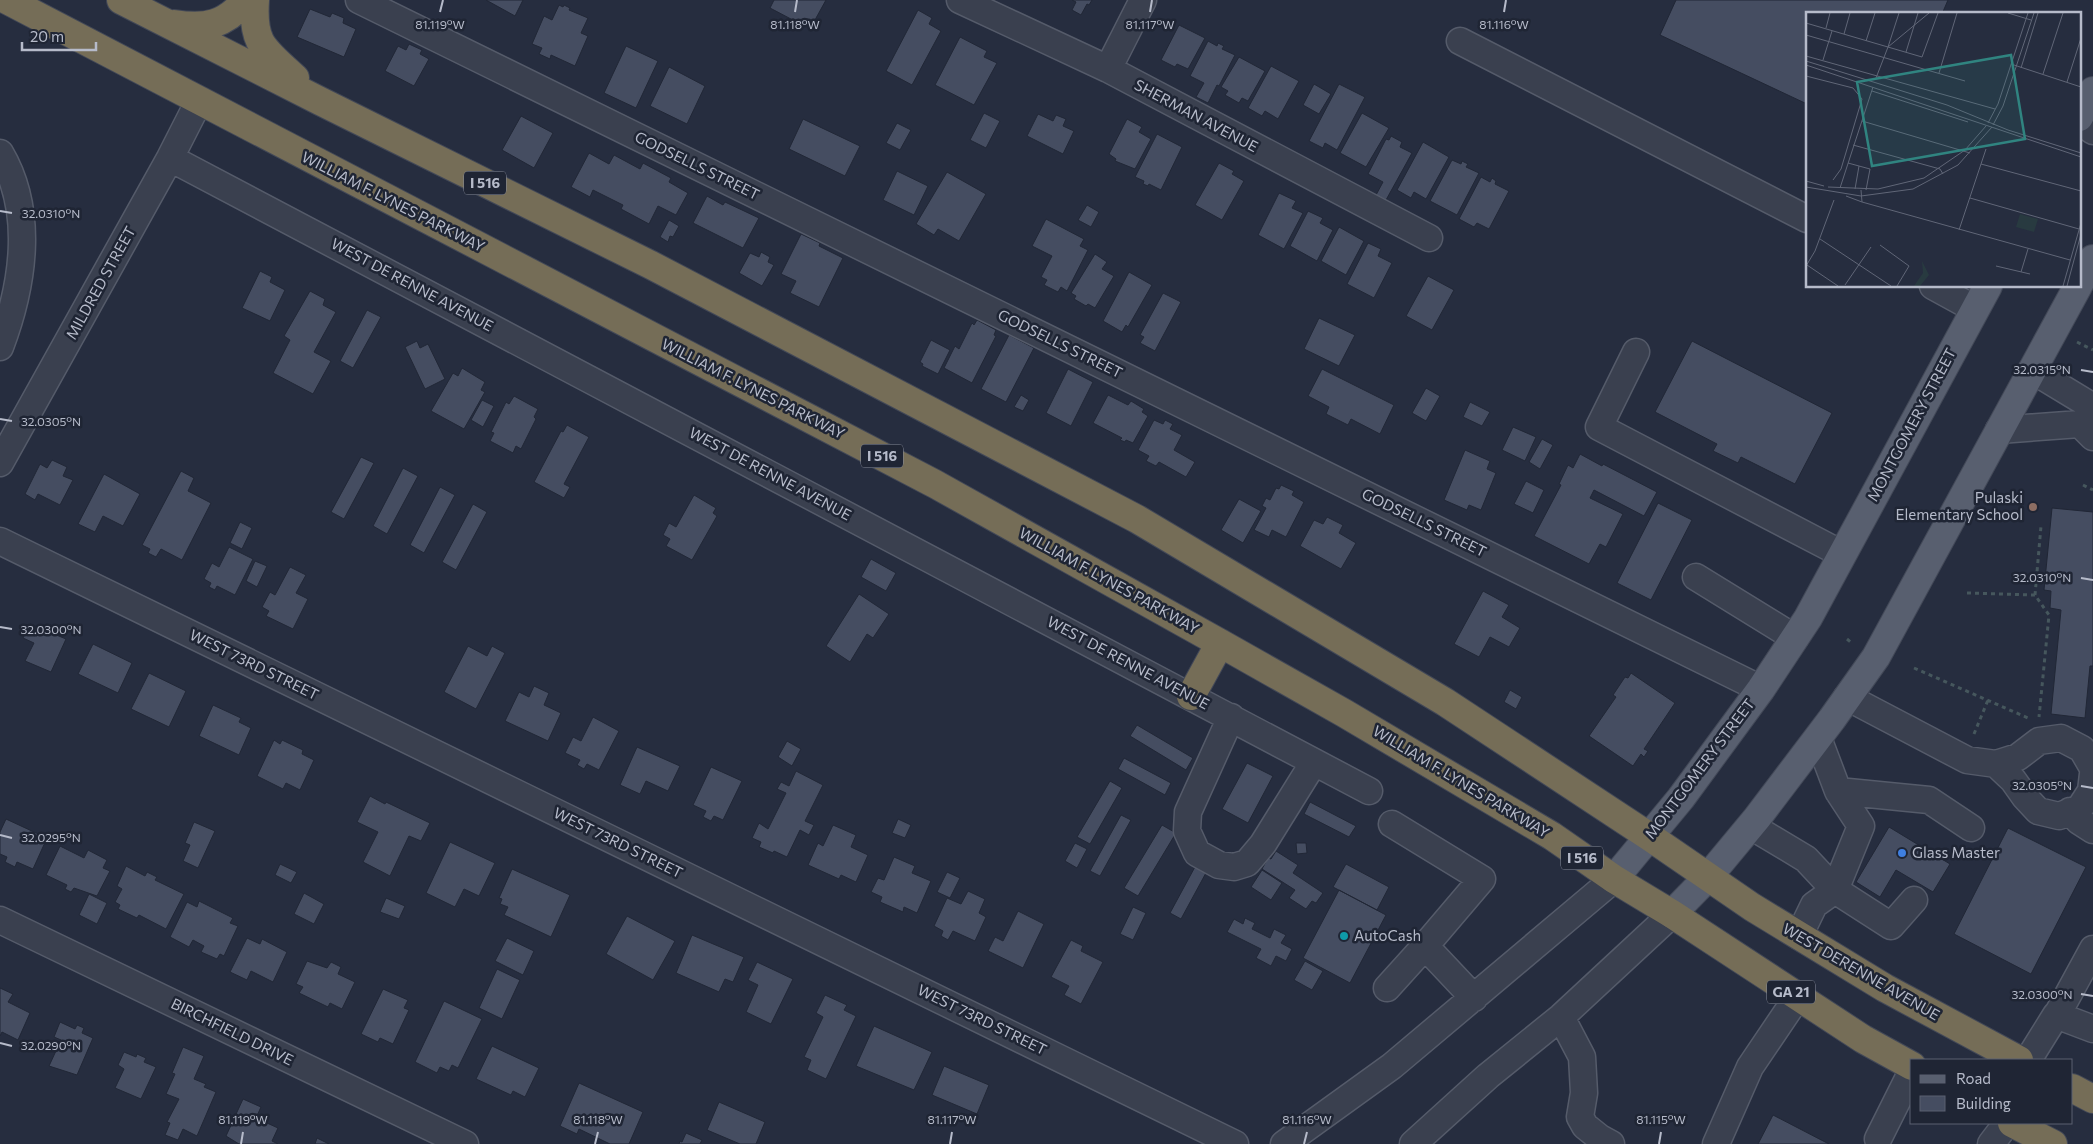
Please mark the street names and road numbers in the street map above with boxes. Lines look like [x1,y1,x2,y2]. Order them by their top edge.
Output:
street label: SHERMAN AVENUE [1132,75,1261,155]
street label: GODSELLS STREET [632,127,763,203]
street label: WILLIAM F. LYNES PARKWAY [299,147,488,255]
road number: I 516 [464,172,506,194]
street label: MILDRED STREET [62,222,139,342]
street label: WEST DE RENNE AVENUE [328,234,497,335]
street label: GODSELLS STREET [995,305,1126,381]
street label: WILLIAM F. LYNES PARKWAY [659,334,848,442]
street label: MONTGOMERY STREET [1863,344,1959,504]
street label: WEST DE RENNE AVENUE [686,423,855,524]
road number: I 516 [861,444,903,468]
street label: GODSELLS STREET [1359,484,1490,560]
street label: WILLIAM F. LYNES PARKWAY [1016,523,1203,637]
street label: WEST DE RENNE AVENUE [1044,612,1213,713]
street label: WEST 73RD STREET [187,625,322,703]
street label: MONTGOMERY STREET [1641,694,1758,842]
street label: WILLIAM F. LYNES PARKWAY [1370,721,1553,841]
street label: WEST 73RD STREET [551,803,686,881]
road number: I 516 [1561,846,1603,870]
street label: WEST DERENNE AVENUE [1780,919,1943,1024]
street label: WEST 73RD STREET [915,980,1050,1058]
road number: GA 21 [1767,980,1815,1004]
street label: BIRCHFIELD DRIVE [168,994,297,1069]

